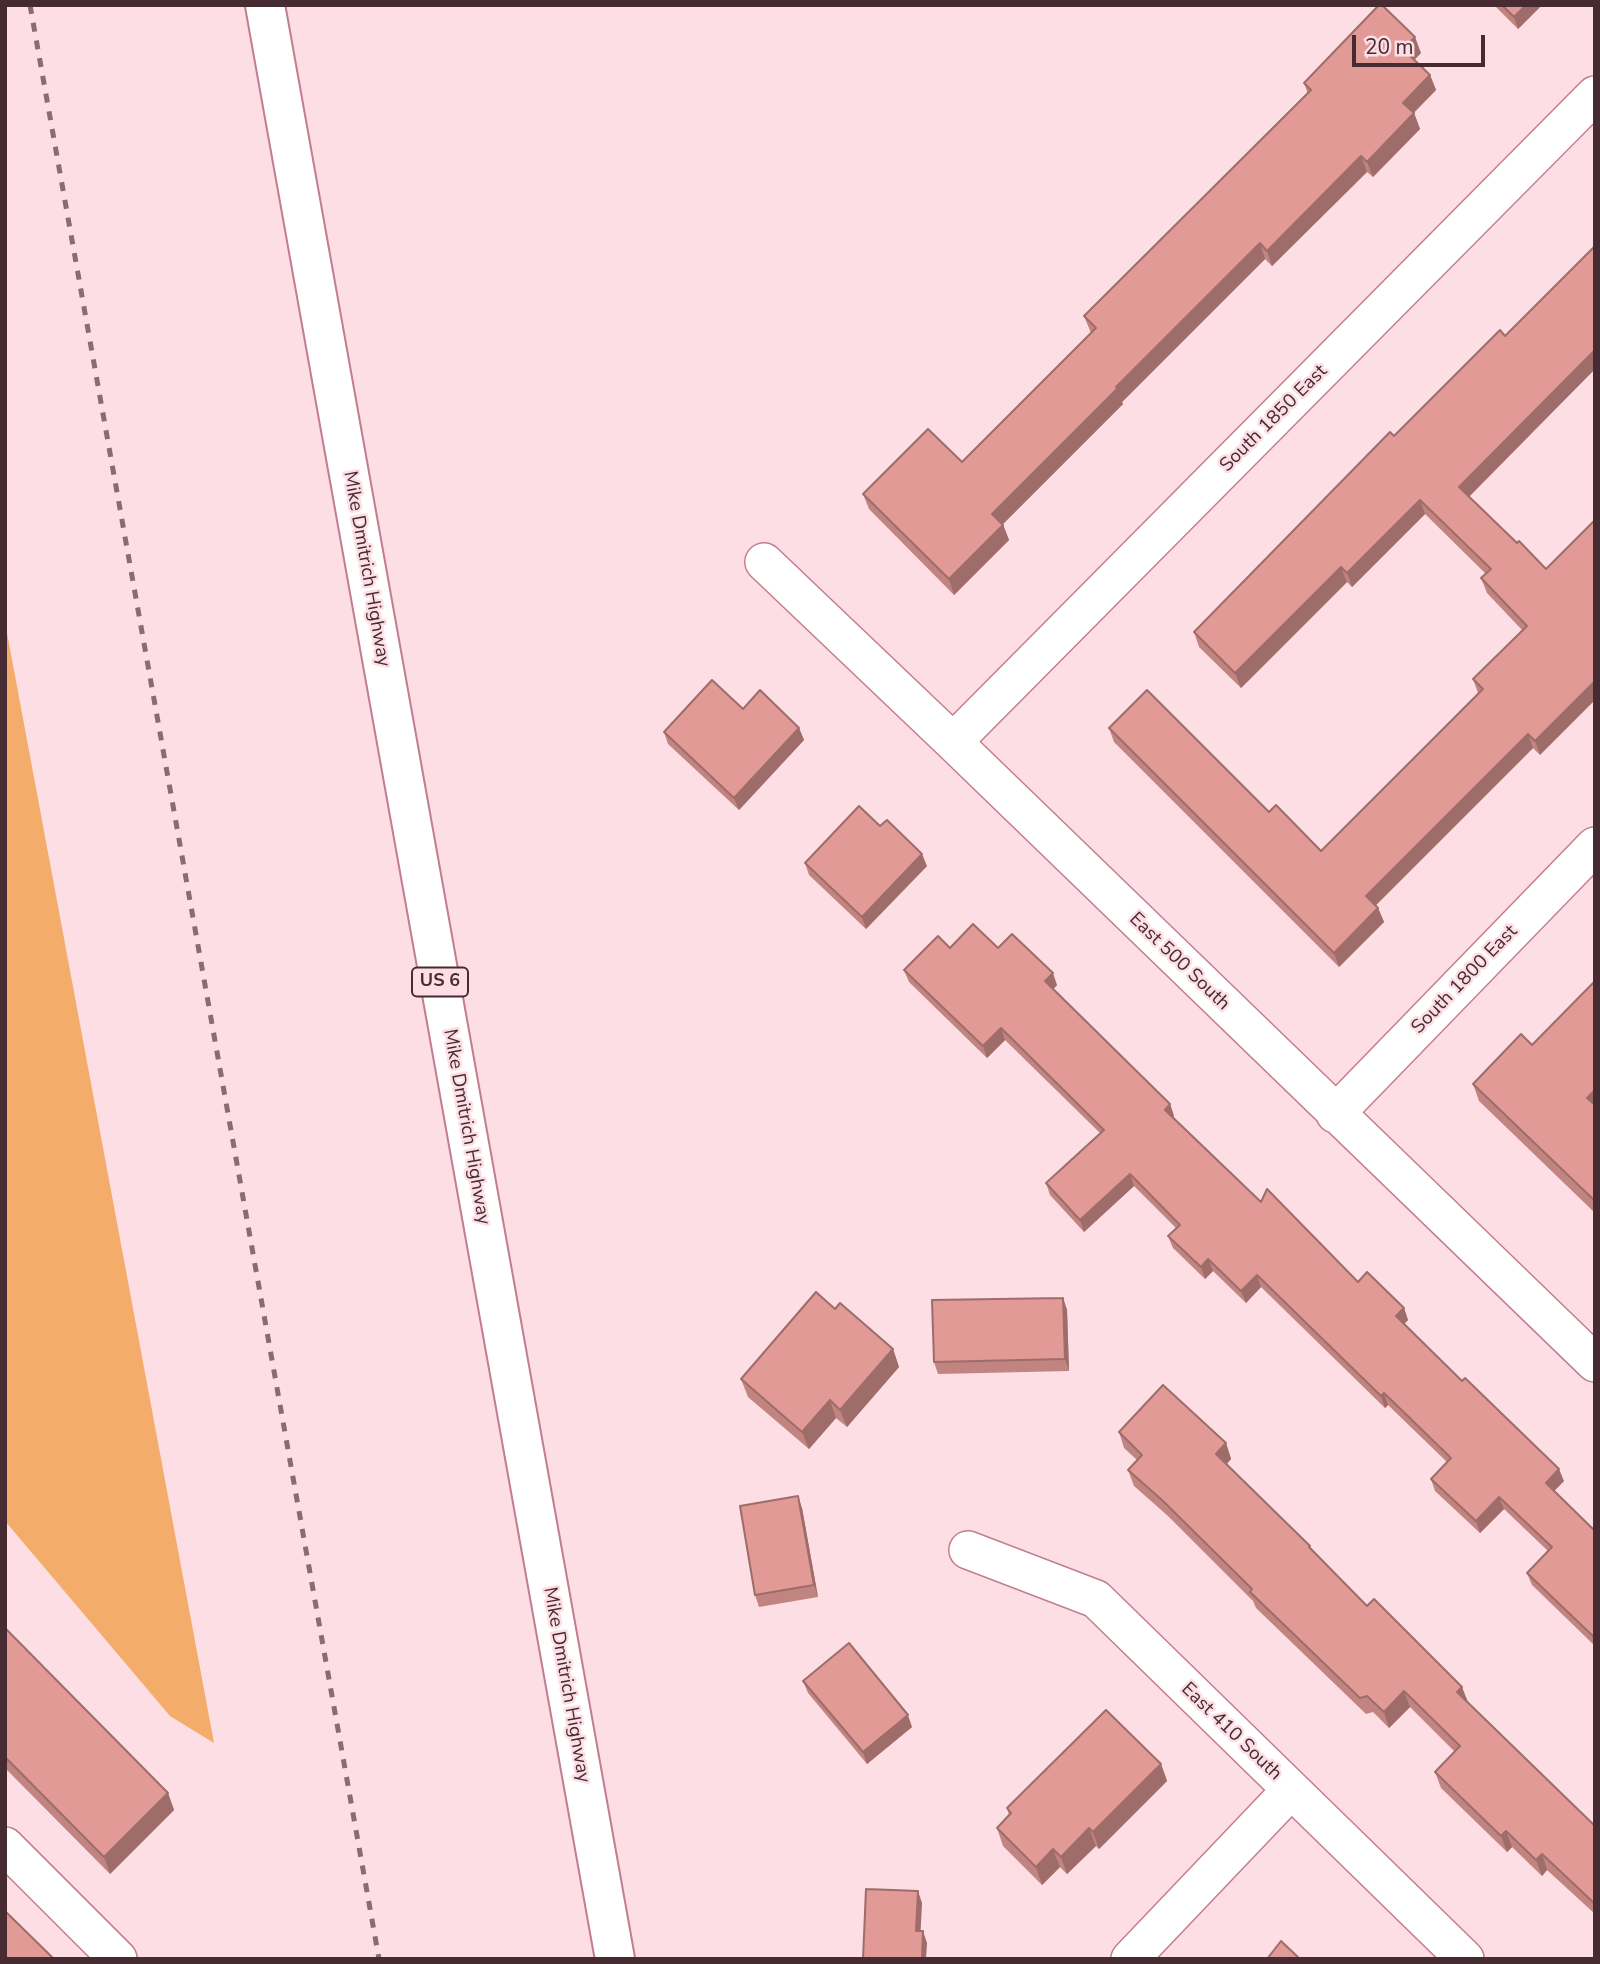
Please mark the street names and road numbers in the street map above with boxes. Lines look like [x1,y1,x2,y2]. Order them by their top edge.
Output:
street label: South 1850 East [1216,361,1332,477]
street label: Mike Dmitrich Highway [338,469,394,669]
street label: East 500 South [1124,908,1234,1016]
street label: South 1800 East [1407,921,1523,1039]
road number: US 6 [412,967,468,996]
street label: Mike Dmitrich Highway [438,1027,494,1227]
street label: Mike Dmitrich Highway [538,1585,594,1785]
street label: East 410 South [1176,1678,1286,1786]

